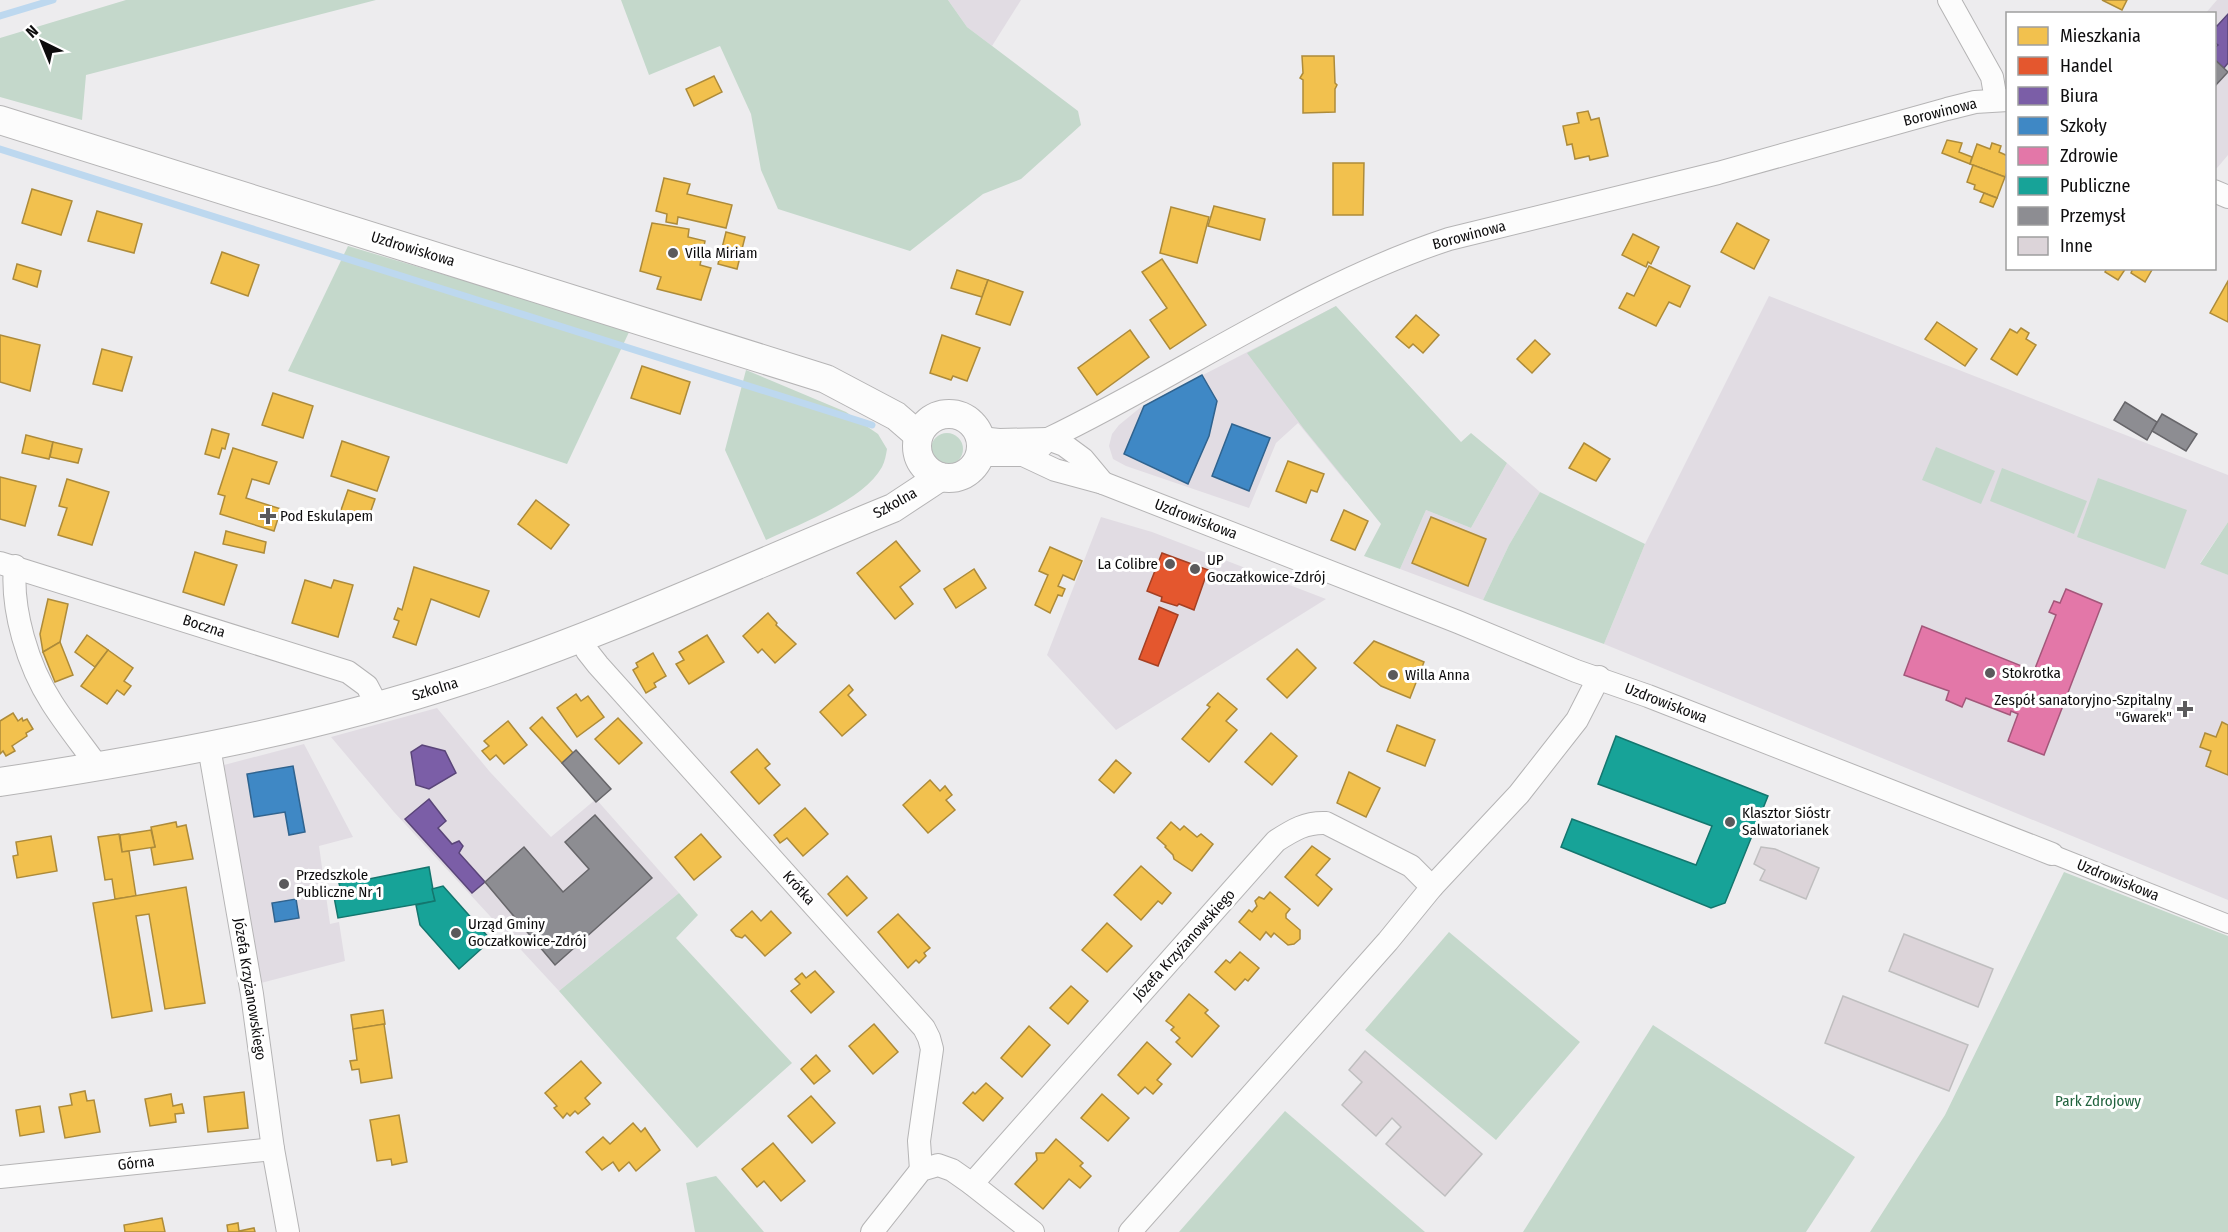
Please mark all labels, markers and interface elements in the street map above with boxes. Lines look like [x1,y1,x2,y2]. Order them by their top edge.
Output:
north arrow [12,12,72,72]
legend [2006,12,2216,270]
text: N [22,21,42,42]
text: Mieszkania [2060,25,2141,47]
text: Handel [2060,55,2113,77]
text: Biura [2060,85,2099,107]
street label: Borowinowa [1901,94,1979,130]
text: Szkoły [2060,115,2107,137]
text: Zdrowie [2060,145,2118,167]
text: Publiczne [2060,175,2131,197]
text: Przemysł [2060,205,2126,227]
street label: Borowinowa [1430,217,1508,253]
street label: Uzdrowiskowa [369,228,457,270]
text: Inne [2060,235,2093,257]
place label: Villa Miriam [685,244,757,262]
marker: Villa Miriam [666,246,680,260]
street label: Szkolna [870,484,920,522]
street label: Uzdrowiskowa [1152,495,1240,543]
place label: Pod Eskulapem [280,507,373,525]
marker: Pod Eskulapem [261,509,275,523]
place label: UP Goczałkowice-Zdrój [1207,551,1326,586]
place label: La Colibre [1097,555,1158,573]
marker: La Colibre [1163,557,1177,571]
marker: UP Goczałkowice-Zdrój [1188,562,1202,576]
street label: Boczna [180,611,228,641]
place label: Stokrotka [2002,664,2061,682]
place label: Willa Anna [1405,666,1470,684]
marker: Stokrotka [1983,666,1997,680]
marker: Willa Anna [1386,668,1400,682]
street label: Szkolna [410,673,460,705]
street label: Uzdrowiskowa [1622,679,1710,727]
place label: Zespół sanatoryjno-Szpitalny "Gwarek" [1994,691,2172,726]
marker: Zespół sanatoryjno-Szpitalny "Gwarek" [2176,700,2194,718]
place label: Klasztor Sióstr Salwatorianek [1742,804,1831,839]
marker: Klasztor Sióstr Salwatorianek [1723,815,1737,829]
street label: Uzdrowiskowa [2074,855,2162,905]
place label: Przedszkole Publiczne Nr 1 [296,866,382,901]
street label: Krótka [779,867,819,909]
marker: Przedszkole Publiczne Nr 1 [277,877,291,891]
street label: Józefa Krzyżanowskiego [1129,885,1239,1004]
place label: Urząd Gminy Goczałkowice-Zdrój [468,915,587,950]
street label: Józefa Krzyżanowskiego [230,917,270,1062]
marker: Urząd Gminy Goczałkowice-Zdrój [449,926,463,940]
park label: Park Zdrojowy [2055,1092,2141,1110]
street label: Górna [117,1152,155,1174]

